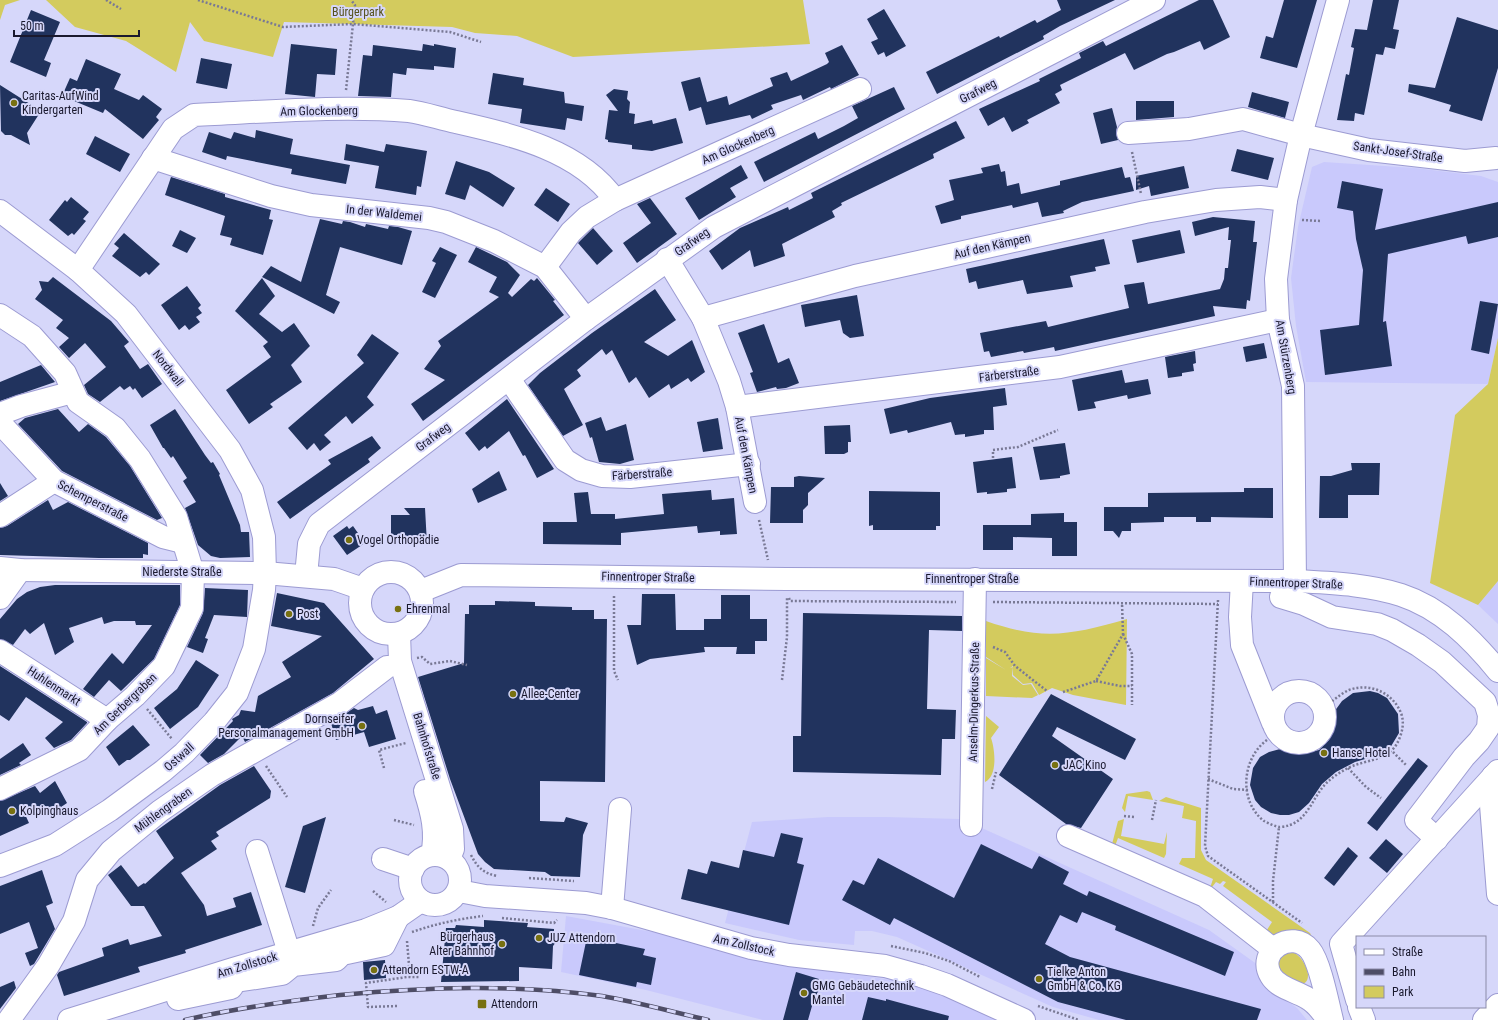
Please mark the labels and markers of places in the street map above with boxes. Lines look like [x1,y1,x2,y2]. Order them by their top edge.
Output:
place label: Caritas-AufWind Kindergarten [22,89,99,117]
marker: Caritas-AufWind Kindergarten [9,98,19,108]
place label: Vogel Orthopädie [357,533,439,547]
marker: Vogel Orthopädie [344,535,354,545]
place label: Ehrenmal [406,602,450,616]
marker: Ehrenmal [393,604,403,614]
place label: Post [297,607,319,621]
marker: Post [284,609,294,619]
place label: Allee-Center [521,687,579,701]
marker: Allee-Center [508,689,518,699]
place label: Dornseifer Personalmanagement GmbH [218,712,354,740]
marker: Dornseifer Personalmanagement GmbH [357,721,367,731]
place label: Hanse Hotel [1332,746,1390,760]
marker: Hanse Hotel [1319,748,1329,758]
place label: JAC Kino [1063,758,1106,772]
marker: JAC Kino [1050,760,1060,770]
place label: Kolpinghaus [20,804,78,818]
marker: Kolpinghaus [7,806,17,816]
place label: Bürgerhaus Alter Bahnhof [429,930,494,958]
place label: JUZ Attendorn [547,931,616,945]
marker: JUZ Attendorn [534,933,544,943]
marker: Bürgerhaus Alter Bahnhof [497,939,507,949]
place label: Attendorn ESTW-A [382,963,469,977]
marker: Attendorn ESTW-A [369,965,379,975]
place label: Tielke Anton GmbH & Co. KG [1047,965,1121,993]
marker: Tielke Anton GmbH & Co. KG [1034,974,1044,984]
place label: GMG Gebäudetechnik Mantel [812,979,915,1007]
marker: GMG Gebäudetechnik Mantel [799,988,809,998]
place label: Attendorn [491,997,538,1011]
marker: Attendorn [476,998,488,1010]

